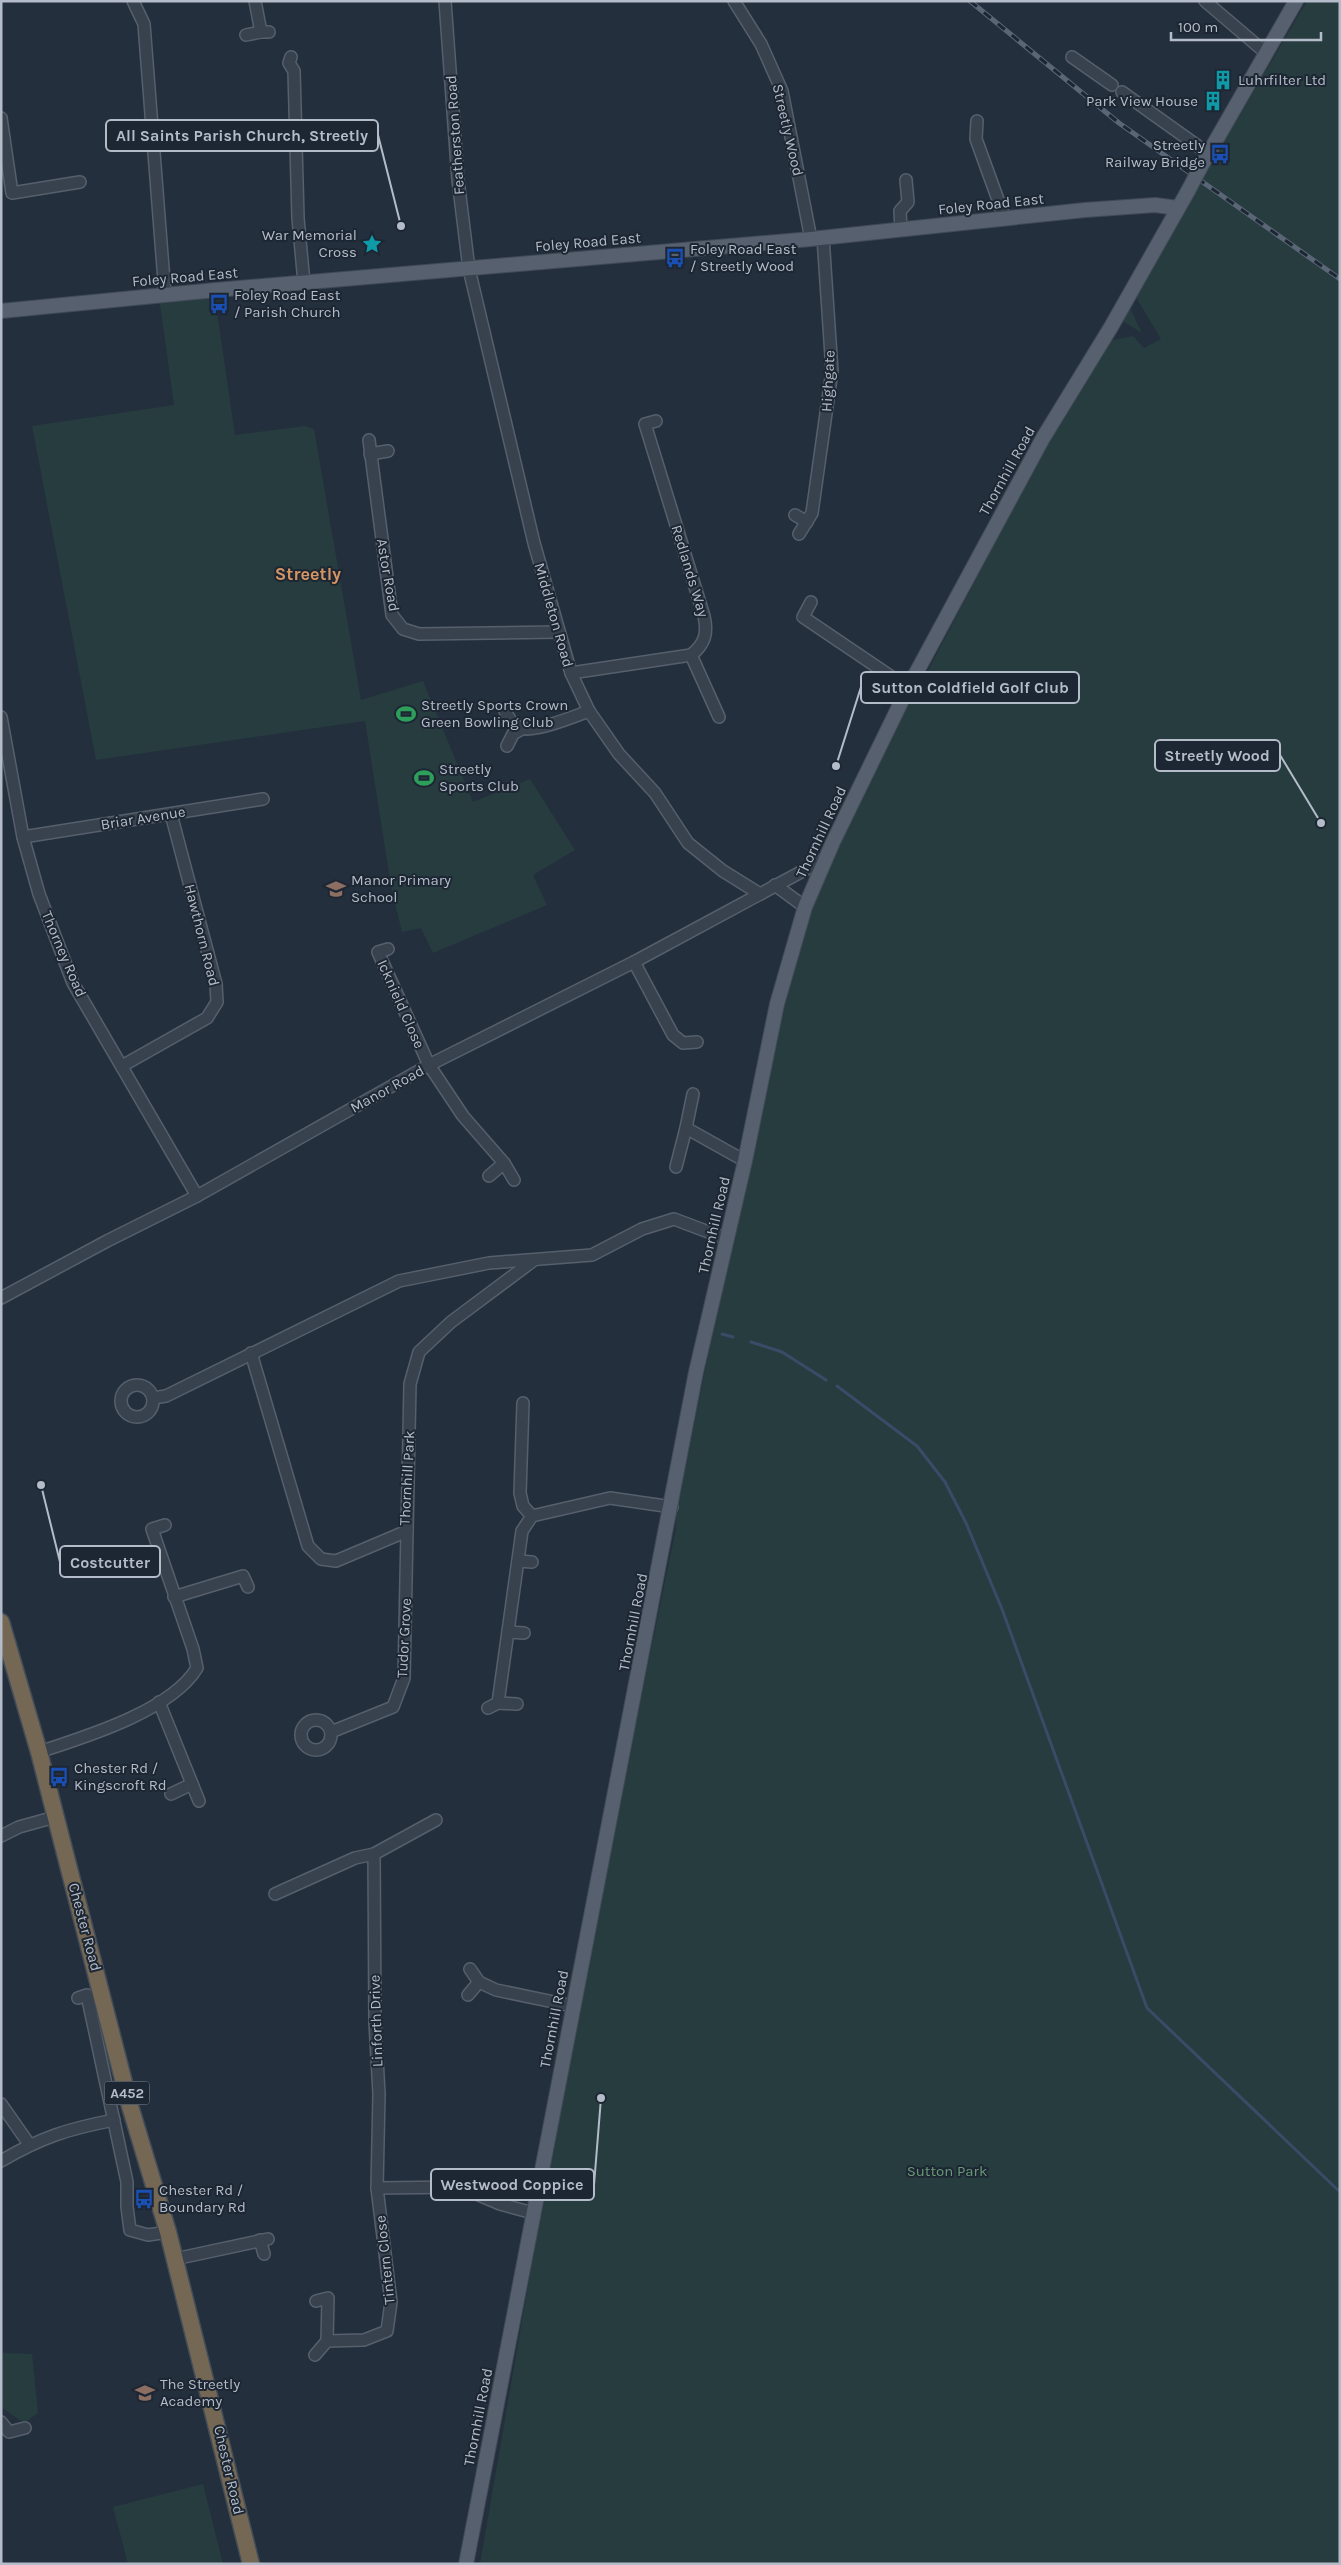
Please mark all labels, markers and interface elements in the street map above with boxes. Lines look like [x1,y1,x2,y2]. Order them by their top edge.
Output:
scale bar [1171,10,1321,42]
text: 100 m [1178,18,1218,36]
building icon: Luhrfilter Ltd [1212,69,1234,91]
place label: Luhrfilter Ltd [1238,71,1326,89]
street label: Featherston Road [442,74,468,196]
street label: Streetly Wood [769,82,807,178]
building icon: Park View House [1202,90,1224,112]
place label: Park View House [1086,92,1198,110]
callout: All Saints Parish Church, Streetly [106,120,378,151]
text: All Saints Parish Church, Streetly [116,126,368,145]
place label: Streetly Railway Bridge [1105,136,1205,171]
bus stop icon: Streetly Railway Bridge [1209,143,1231,165]
street label: Foley Road East [937,189,1045,219]
place label: War Memorial Cross [262,226,357,261]
street label: Foley Road East [534,228,642,256]
place icon: War Memorial Cross [361,233,383,255]
place label: Foley Road East / Streetly Wood [690,240,797,275]
bus stop icon: Foley Road East / Streetly Wood [664,247,686,269]
street label: Foley Road East [131,263,239,291]
place label: Foley Road East / Parish Church [234,286,341,321]
bus stop icon: Foley Road East / Parish Church [208,293,230,315]
street label: Highgate [817,350,839,412]
street label: Thornhill Road [975,423,1039,519]
street label: Redlands Way [667,523,713,619]
street label: Astor Road [373,537,403,613]
street label: Middleton Road [530,561,578,669]
district label: Streetly [275,563,341,585]
callout: Sutton Coldfield Golf Club [861,672,1079,703]
text: Sutton Coldfield Golf Club [871,678,1069,697]
place label: Streetly Sports Crown Green Bowling Club [421,696,568,731]
sports icon: Streetly Sports Crown Green Bowling Club [395,703,417,725]
callout: Streetly Wood [1155,740,1280,771]
text: Streetly Wood [1164,746,1270,765]
place label: Streetly Sports Club [439,760,519,795]
sports icon: Streetly Sports Club [413,767,435,789]
street label: Thornhill Road [792,783,850,881]
street label: Briar Avenue [99,802,187,834]
place label: Manor Primary School [351,871,451,906]
school or university icon: Manor Primary School [325,878,347,900]
street label: Hawthorn Road [181,882,223,988]
street label: Thorney Road [38,908,90,1000]
street label: Icknield Close [373,957,429,1051]
street label: Manor Road [347,1061,427,1117]
street label: Thornhill Road [694,1175,734,1275]
street label: Thornhill Park [396,1430,418,1526]
callout: Costcutter [60,1546,160,1577]
text: Costcutter [70,1553,151,1572]
street label: Thornhill Road [615,1572,651,1672]
street label: Tudor Grove [393,1598,415,1678]
place label: Chester Rd / Kingscroft Rd [74,1759,167,1794]
bus stop icon: Chester Rd / Kingscroft Rd [48,1766,70,1788]
street label: Chester Road [65,1881,105,1973]
street label: Thornhill Road [536,1969,572,2069]
street label: Linforth Drive [365,1974,387,2068]
road number: A452 [104,2082,150,2104]
park label: Sutton Park [907,2162,987,2180]
callout: Westwood Coppice [431,2169,594,2200]
text: Westwood Coppice [441,2175,583,2194]
place label: Chester Rd / Boundary Rd [159,2181,246,2216]
bus stop icon: Chester Rd / Boundary Rd [133,2188,155,2210]
street label: Tintern Close [371,2215,399,2305]
street label: Thornhill Road [460,2367,496,2467]
place label: The Streetly Academy [160,2375,240,2410]
school or university icon: The Streetly Academy [134,2382,156,2404]
street label: Chester Road [210,2424,248,2516]

